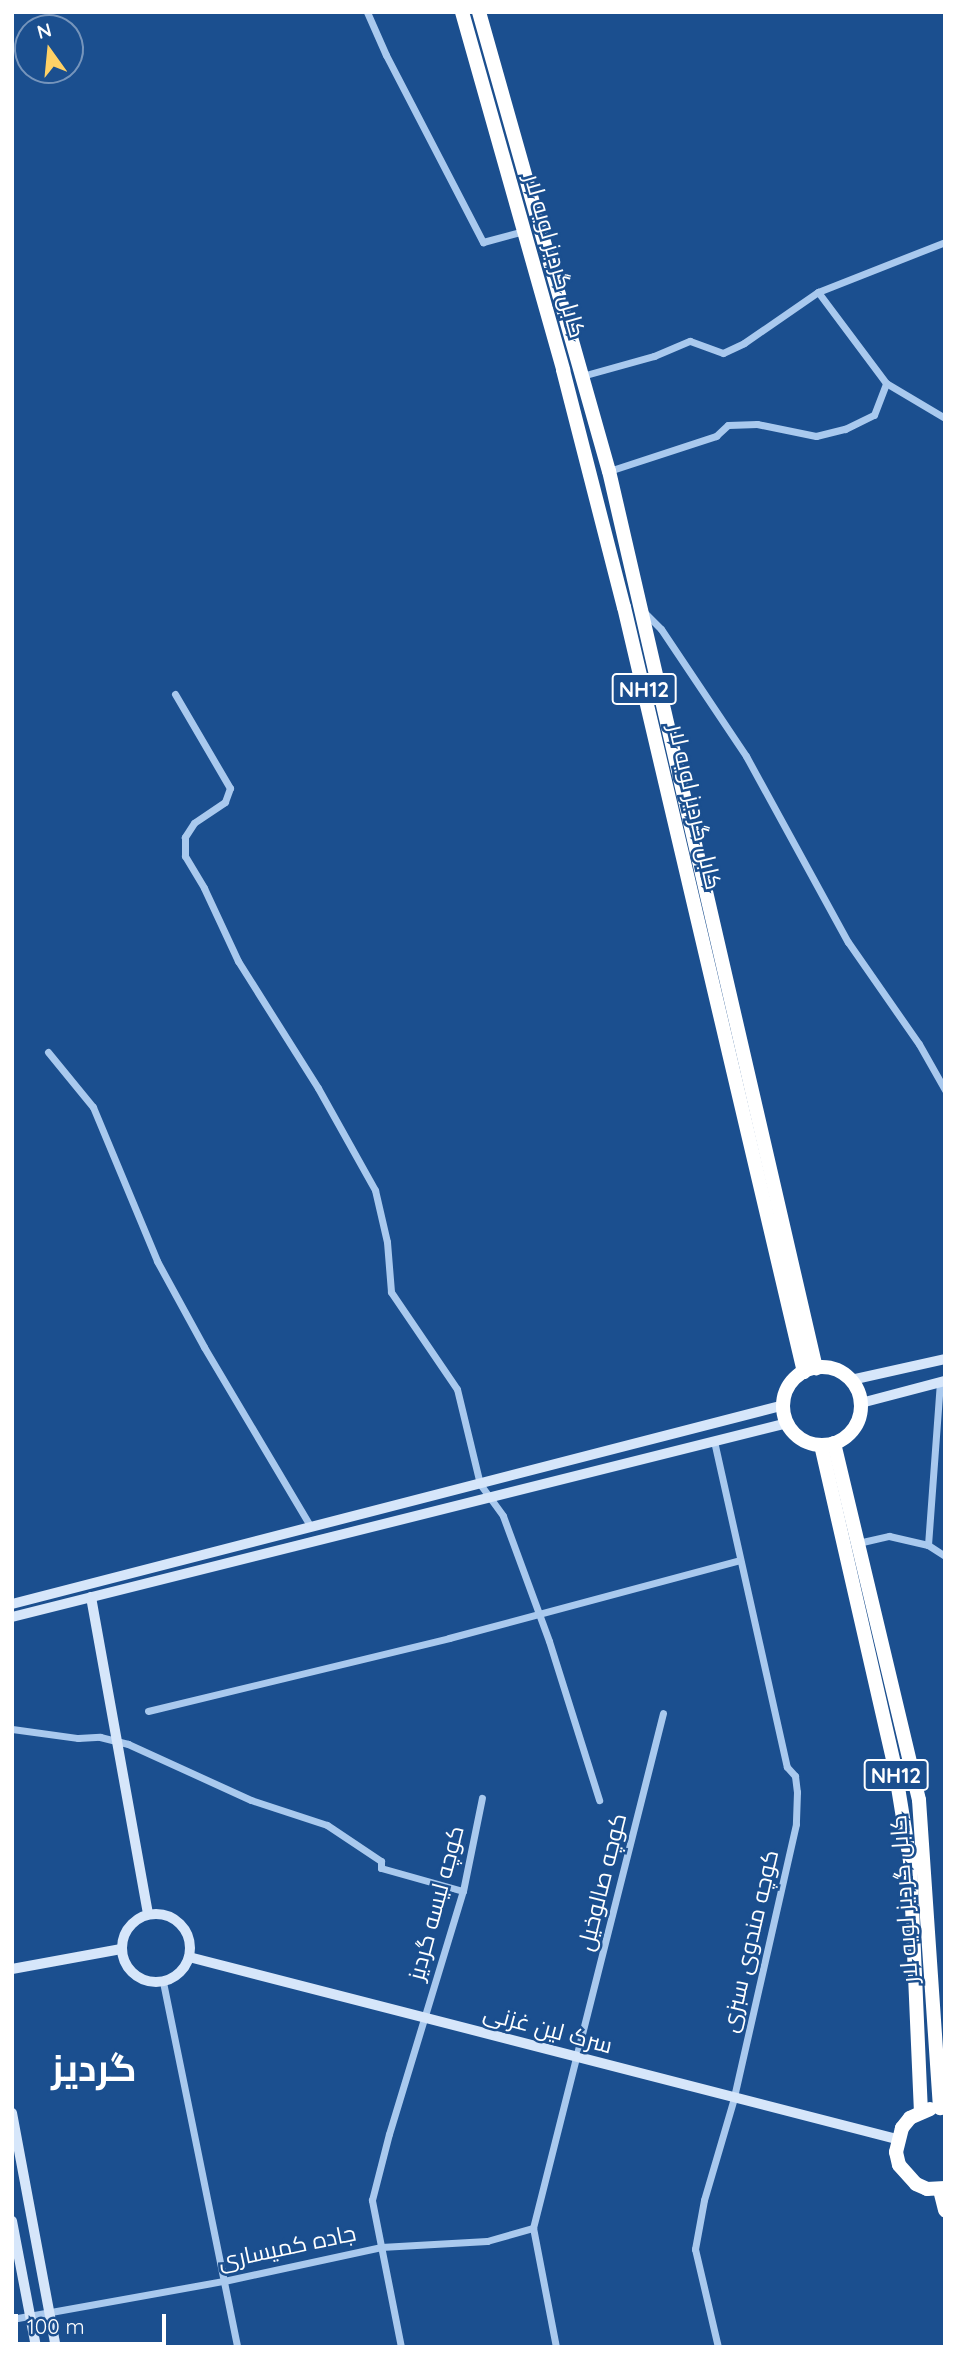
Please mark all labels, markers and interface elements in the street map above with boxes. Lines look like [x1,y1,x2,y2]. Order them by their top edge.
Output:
north arrow [14,14,84,84]
text: N [34,17,54,44]
street label: کابل گردیز لویه لار [518,171,592,341]
road number: NH12 [611,672,677,706]
street label: کابل گردیز لویه لار [663,722,727,892]
road number: NH12 [863,1758,929,1792]
street label: کوچه صالوخیل [572,1810,632,1954]
street label: کابل گردیز لویه لار [884,1814,924,1984]
street label: کوچه لیسه گردیز [402,1823,470,1983]
street label: کوچه مندوی سبزی [716,1847,784,2035]
street label: سرک لین غزنی [481,1999,615,2059]
district label: گردیز [51,2045,137,2089]
street label: جاده کمیساری [216,2219,358,2275]
scale bar [18,2300,170,2344]
text: 100 m [27,2313,85,2339]

